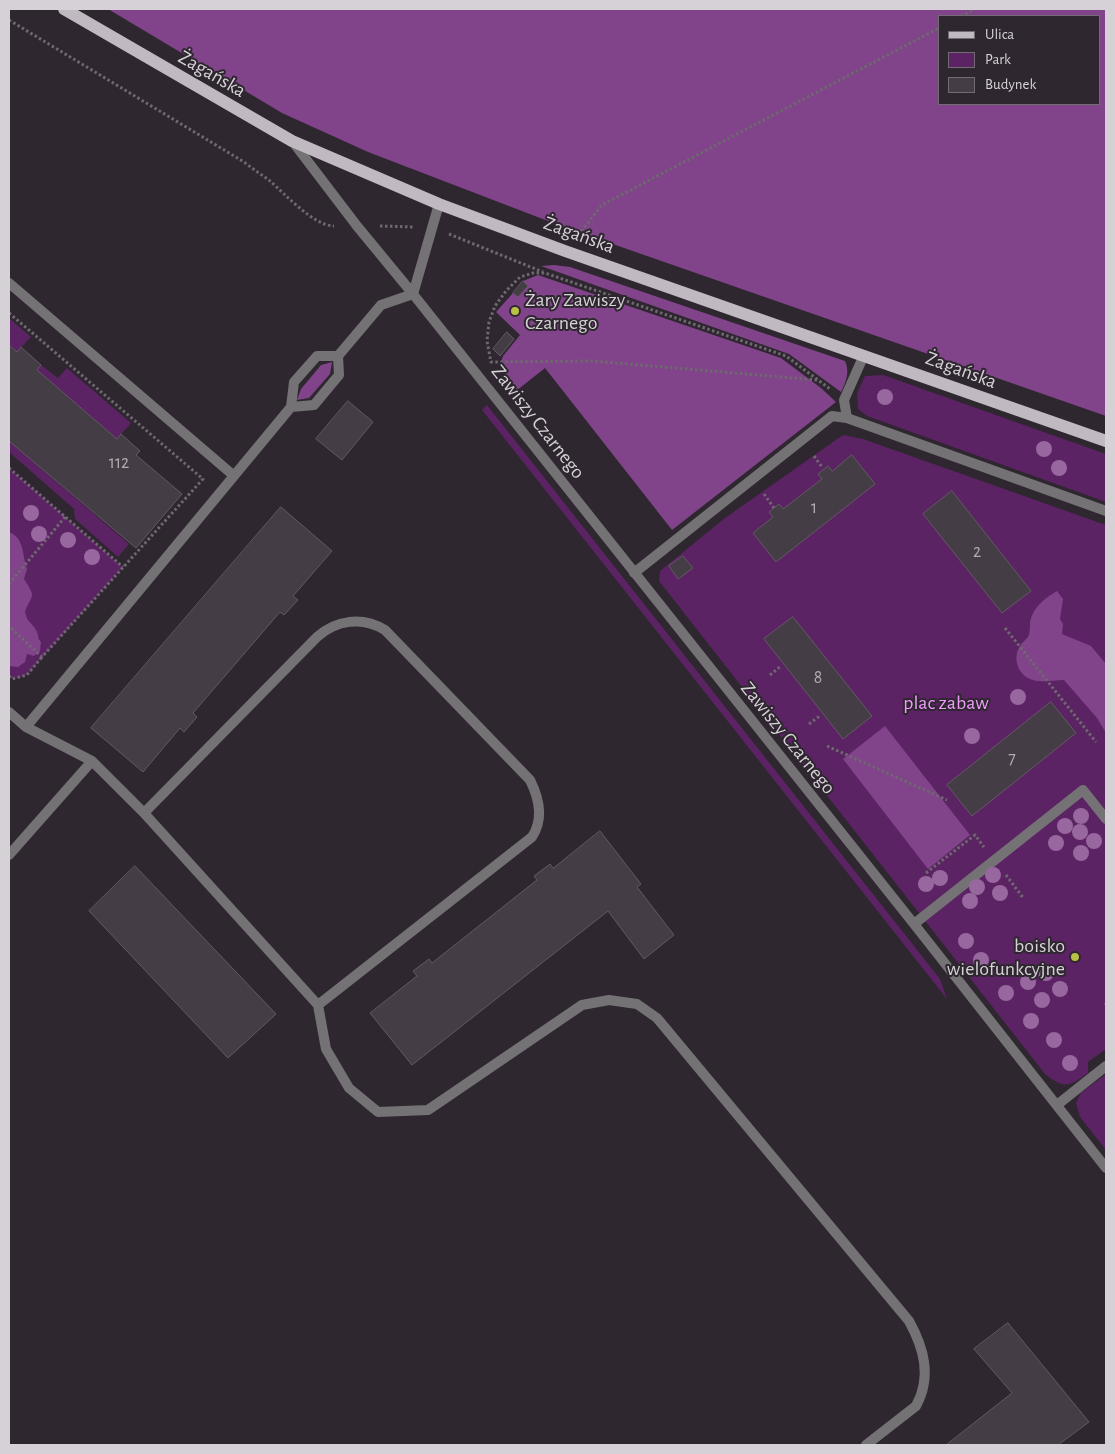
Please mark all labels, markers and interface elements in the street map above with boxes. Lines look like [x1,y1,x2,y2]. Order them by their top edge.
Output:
legend [938,15,1100,105]
text: Ulica [985,27,1014,42]
street label: Żagańska [174,45,250,103]
text: Park [985,52,1011,67]
text: Budynek [985,77,1036,92]
street label: Żagańska [540,211,618,259]
place label: Żary Zawiszy Czarnego [525,288,625,335]
marker: Żary Zawiszy Czarnego [509,305,521,317]
street label: Żagańska [922,346,1000,394]
street label: Zawiszy Czarnego [486,360,590,484]
house number: 112 [109,452,129,474]
house number: 1 [811,497,817,519]
house number: 2 [973,541,981,563]
house number: 8 [814,667,822,689]
street label: Zawiszy Czarnego [735,677,841,799]
park label: plac zabaw [903,691,989,715]
house number: 7 [1008,748,1016,770]
place label: boisko wielofunkcyjne [947,934,1065,981]
marker: boisko wielofunkcyjne [1069,951,1081,963]

